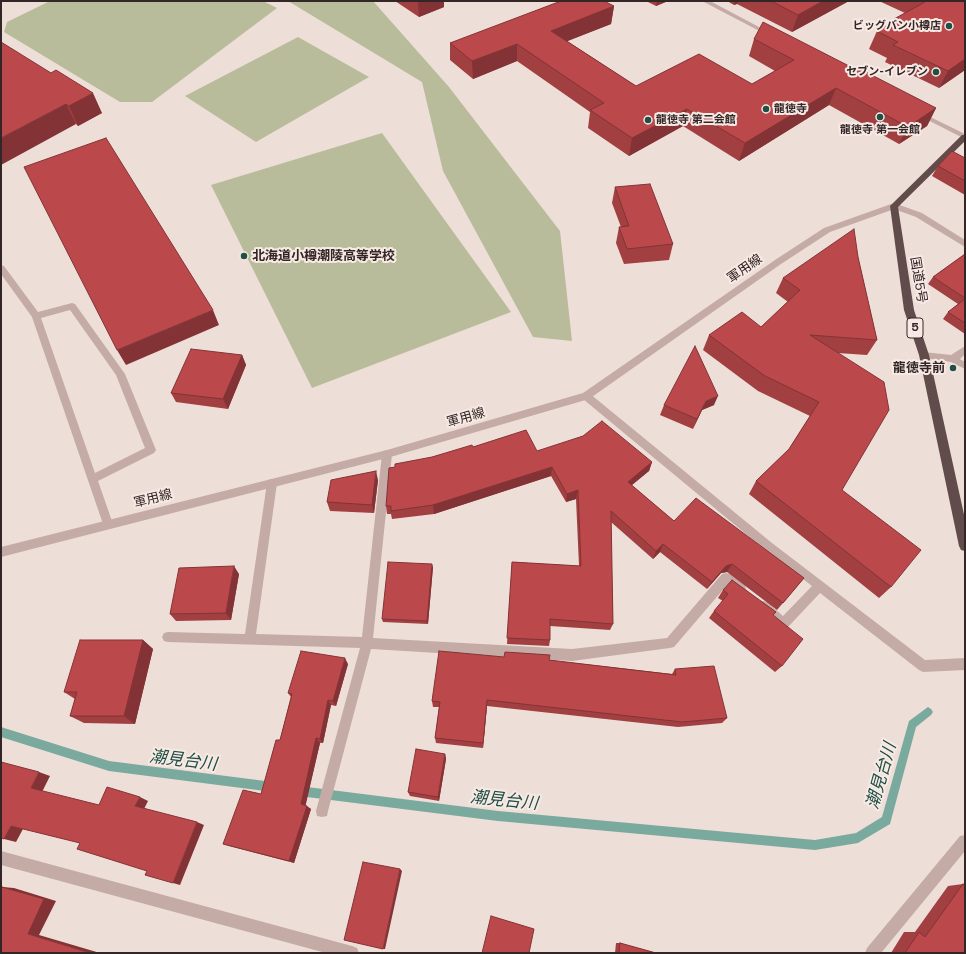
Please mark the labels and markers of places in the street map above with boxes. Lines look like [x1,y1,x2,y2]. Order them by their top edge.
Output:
place label: ビッグバン小樽店 [853,19,941,33]
marker: ビッグバン小樽店 [944,21,954,31]
place label: セブン-イレブン [846,65,928,79]
marker: セブン-イレブン [931,67,941,77]
place label: 龍徳寺 [774,102,807,116]
marker: 龍徳寺 [761,104,771,114]
marker: 龍徳寺 第一会館 [875,112,885,122]
place label: 龍徳寺 第二会館 [656,113,736,127]
marker: 龍徳寺 第二会館 [643,115,653,125]
place label: 龍徳寺 第一会館 [840,123,920,137]
place label: 北海道小樽潮陵高等学校 [252,248,395,264]
marker: 北海道小樽潮陵高等学校 [239,251,249,261]
place label: 龍徳寺前 [893,360,945,376]
marker: 龍徳寺前 [948,363,958,373]

